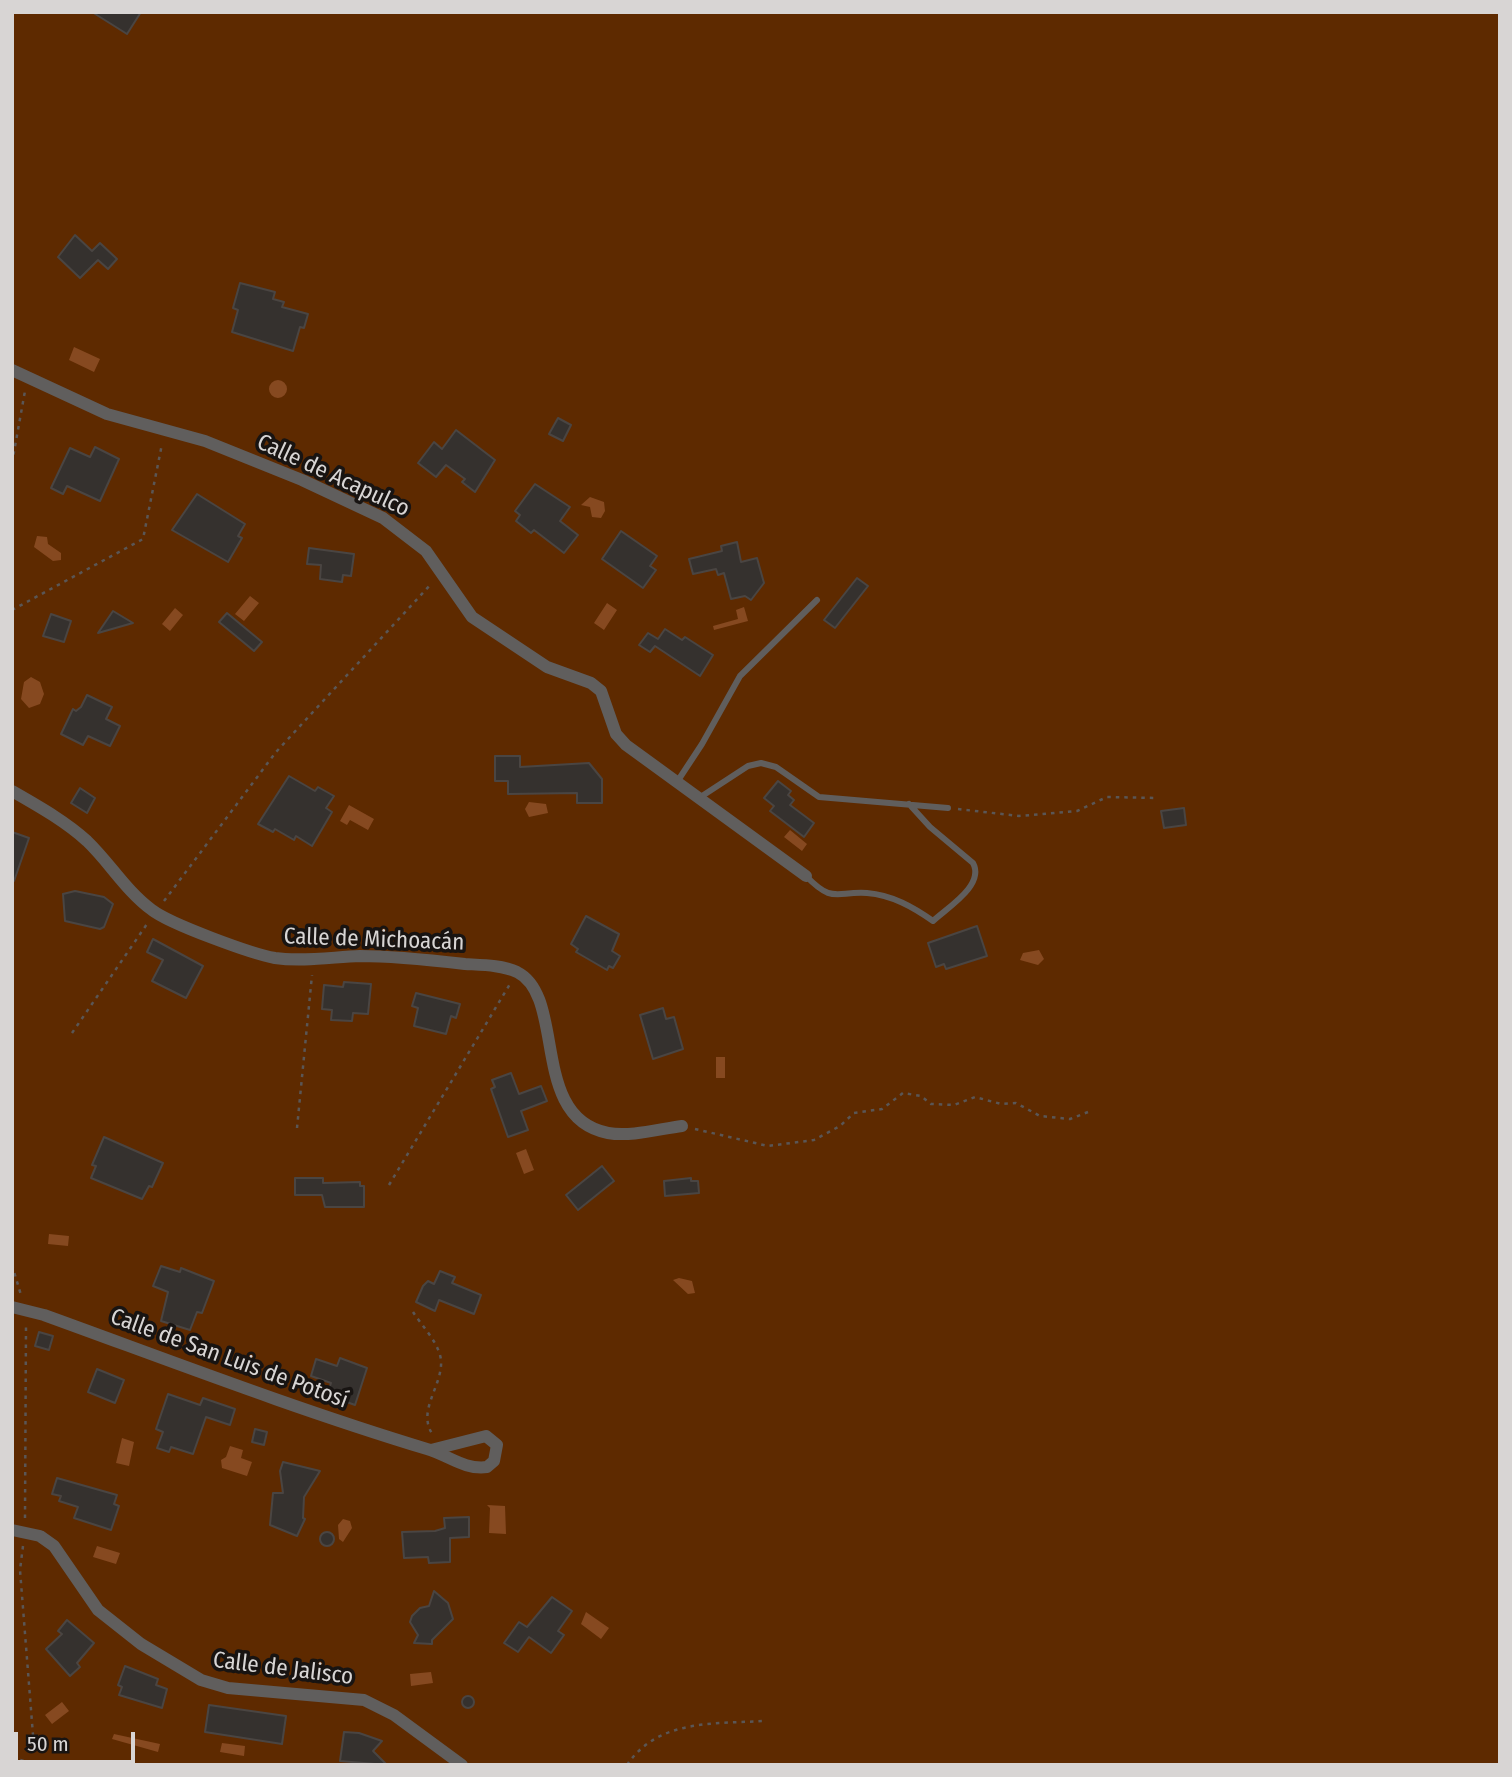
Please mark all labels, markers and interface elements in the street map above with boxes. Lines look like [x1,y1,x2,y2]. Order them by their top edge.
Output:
street label: Calle de Acapulco [252,429,414,523]
street label: Calle de Michoacán [283,923,465,957]
street label: Calle de San Luis de Potosí [106,1303,352,1415]
street label: Calle de Jalisco [211,1647,355,1691]
scale bar [18,1718,138,1762]
text: 50 m [27,1731,69,1757]

